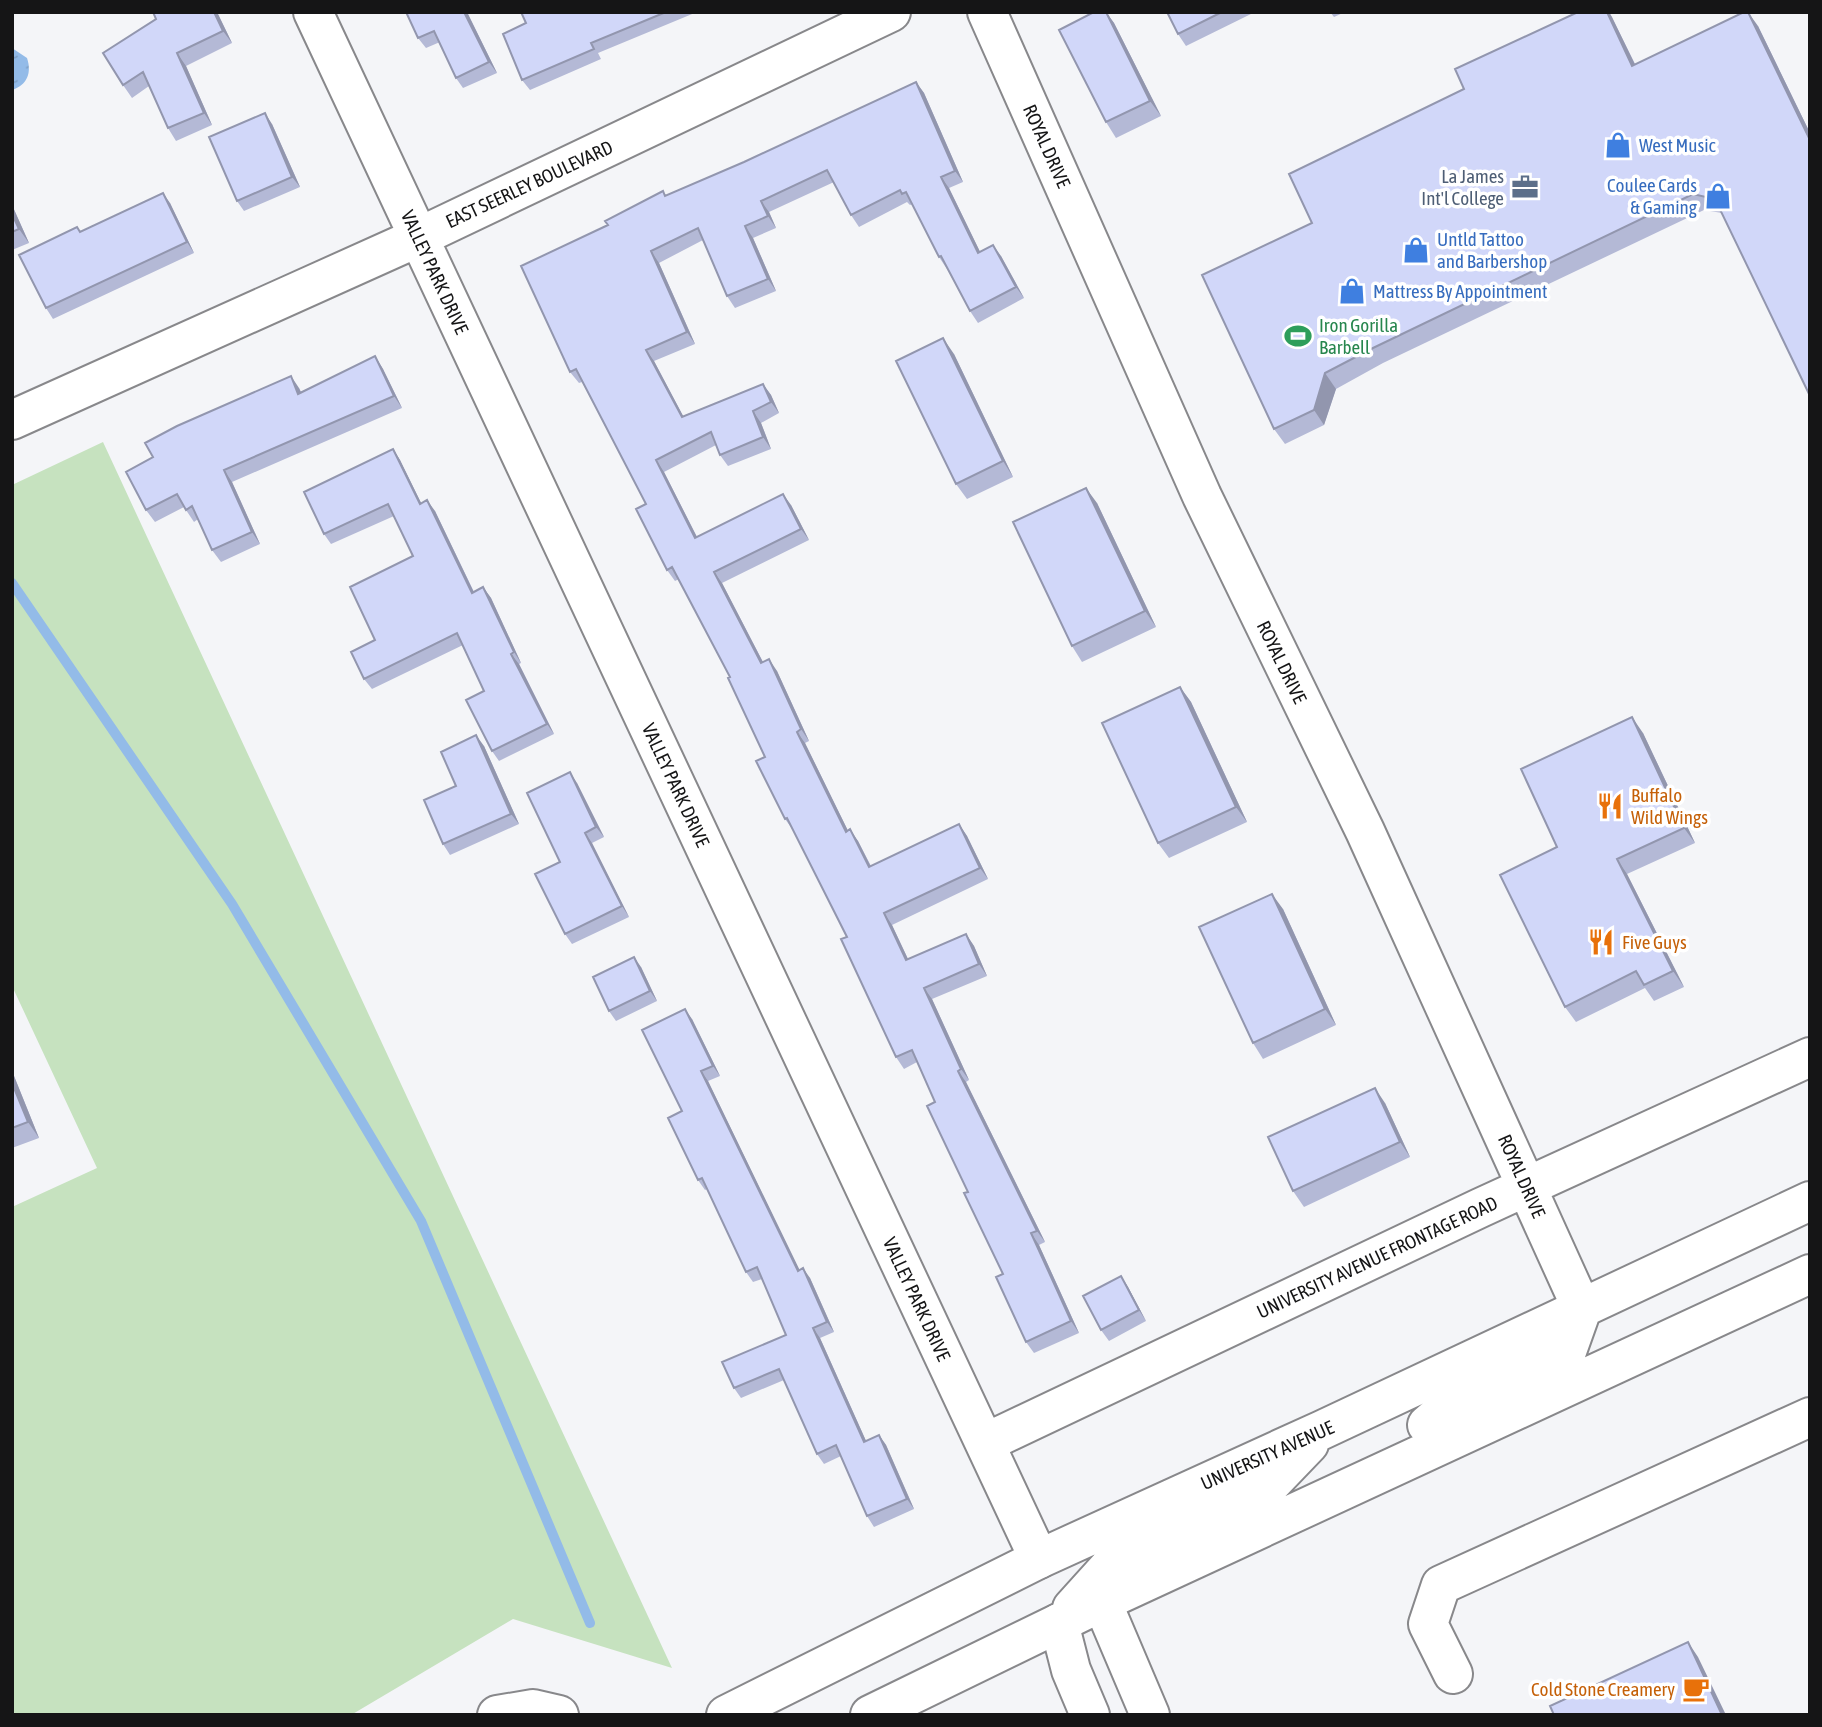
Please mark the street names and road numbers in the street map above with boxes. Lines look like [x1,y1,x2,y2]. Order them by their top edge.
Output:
street label: ROYAL DRIVE [1019,101,1075,191]
street label: EAST SEERLEY BOULEVARD [442,136,616,232]
street label: VALLEY PARK DRIVE [397,207,473,337]
street label: ROYAL DRIVE [1253,617,1311,707]
street label: VALLEY PARK DRIVE [638,720,714,850]
street label: ROYAL DRIVE [1494,1131,1550,1221]
street label: UNIVERSITY AVENUE FRONTAGE ROAD [1253,1191,1501,1323]
street label: VALLEY PARK DRIVE [879,1234,955,1364]
street label: UNIVERSITY AVENUE [1197,1416,1337,1494]

